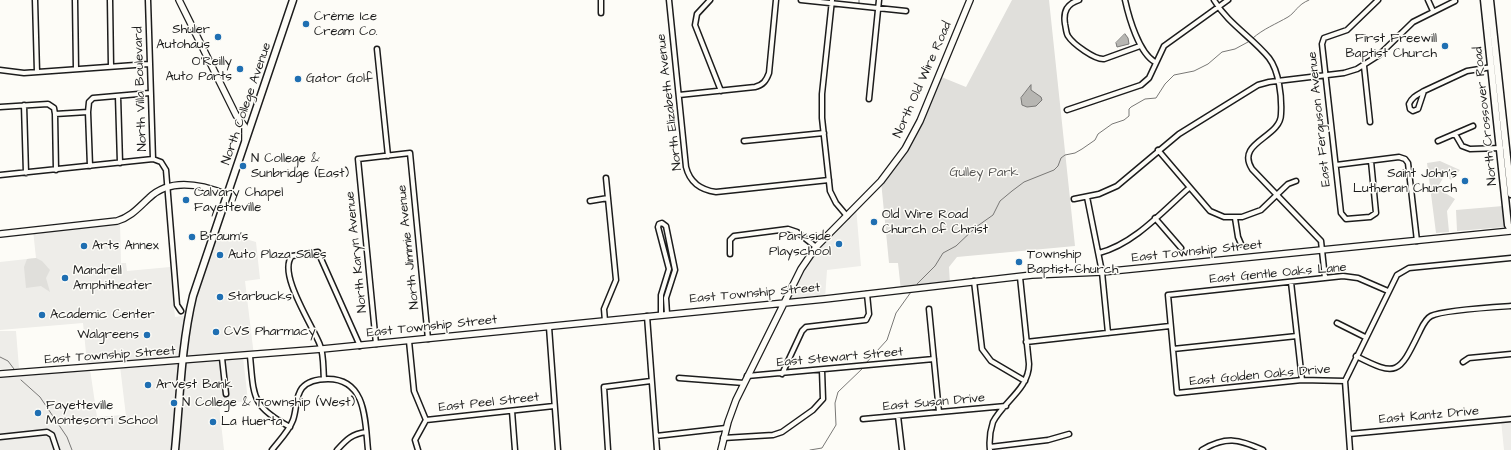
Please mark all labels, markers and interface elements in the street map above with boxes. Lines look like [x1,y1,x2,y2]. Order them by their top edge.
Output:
place label: Crème Ice Cream Co. [314,9,378,40]
marker: Crème Ice Cream Co. [301,19,311,29]
street label: North Old Wire Road [890,19,956,141]
place label: Shuler Autohaus [156,22,210,53]
street label: North Villa Boulevard [131,26,151,152]
place label: First Freewill Baptist Church [1346,31,1437,62]
marker: Shuler Autohaus [213,32,223,42]
street label: North Elizabeth Avenue [654,33,686,171]
street label: North College Avenue [219,41,275,167]
marker: First Freewill Baptist Church [1440,41,1450,51]
street label: North Crossover Road [1471,46,1501,186]
street label: East Ferguson Avenue [1305,51,1335,187]
place label: O'Reilly Auto Parts [165,54,232,85]
marker: O'Reilly Auto Parts [235,64,245,74]
place label: Gator Golf [306,71,373,87]
marker: Gator Golf [293,74,303,84]
place label: N College & Sunbridge (East) [251,151,349,182]
marker: N College & Sunbridge (East) [238,161,248,171]
park label: Gulley Park [949,165,1019,181]
place label: Saint John's Lutheran Church [1353,166,1457,197]
marker: Saint John's Lutheran Church [1460,176,1470,186]
street label: North Jimmie Avenue [395,184,423,310]
place label: Calvary Chapel Fayetteville [194,185,283,216]
street label: North Karyn Avenue [343,190,371,314]
marker: Calvary Chapel Fayetteville [181,195,191,205]
place label: Old Wire Road Church of Christ [882,207,988,238]
marker: Old Wire Road Church of Christ [869,217,879,227]
place label: Braum's [200,229,248,245]
place label: Parkside Playschool [769,229,831,260]
marker: Braum's [187,232,197,242]
street label: East Township Street [1131,237,1263,267]
place label: Arts Annex [92,238,159,254]
marker: Parkside Playschool [834,239,844,249]
marker: Arts Annex [79,241,89,251]
place label: Auto Plaza Sales [228,247,326,263]
place label: Township Baptist Church [1027,247,1118,278]
marker: Auto Plaza Sales [215,250,225,260]
marker: Township Baptist Church [1014,257,1024,267]
street label: East Gentle Oaks Lane [1209,260,1347,288]
place label: Mandrell Amphitheater [73,263,152,294]
marker: Mandrell Amphitheater [60,273,70,283]
street label: East Township Street [689,281,821,307]
place label: Starbucks [228,289,292,305]
marker: Starbucks [215,292,225,302]
place label: Academic Center [50,307,155,323]
marker: Academic Center [37,310,47,320]
street label: East Township Street [366,312,498,342]
place label: CVS Pharmacy [224,324,316,340]
place label: Walgreens [77,327,139,343]
marker: CVS Pharmacy [211,327,221,337]
marker: Walgreens [142,330,152,340]
street label: East Township Street [44,344,176,368]
street label: East Stewart Street [776,345,904,371]
street label: East Golden Oaks Drive [1189,362,1331,390]
place label: Arvest Bank [156,377,233,393]
marker: Arvest Bank [143,380,153,390]
street label: East Peel Street [438,390,540,416]
street label: East Susan Drive [882,391,986,415]
place label: N College & Township (West) [182,395,355,411]
place label: Fayetteville Montesorri School [46,398,158,429]
marker: N College & Township (West) [169,398,179,408]
street label: East Kantz Drive [1378,404,1480,428]
marker: Fayetteville Montesorri School [33,408,43,418]
place label: La Huerta [221,414,282,430]
marker: La Huerta [208,417,218,427]

